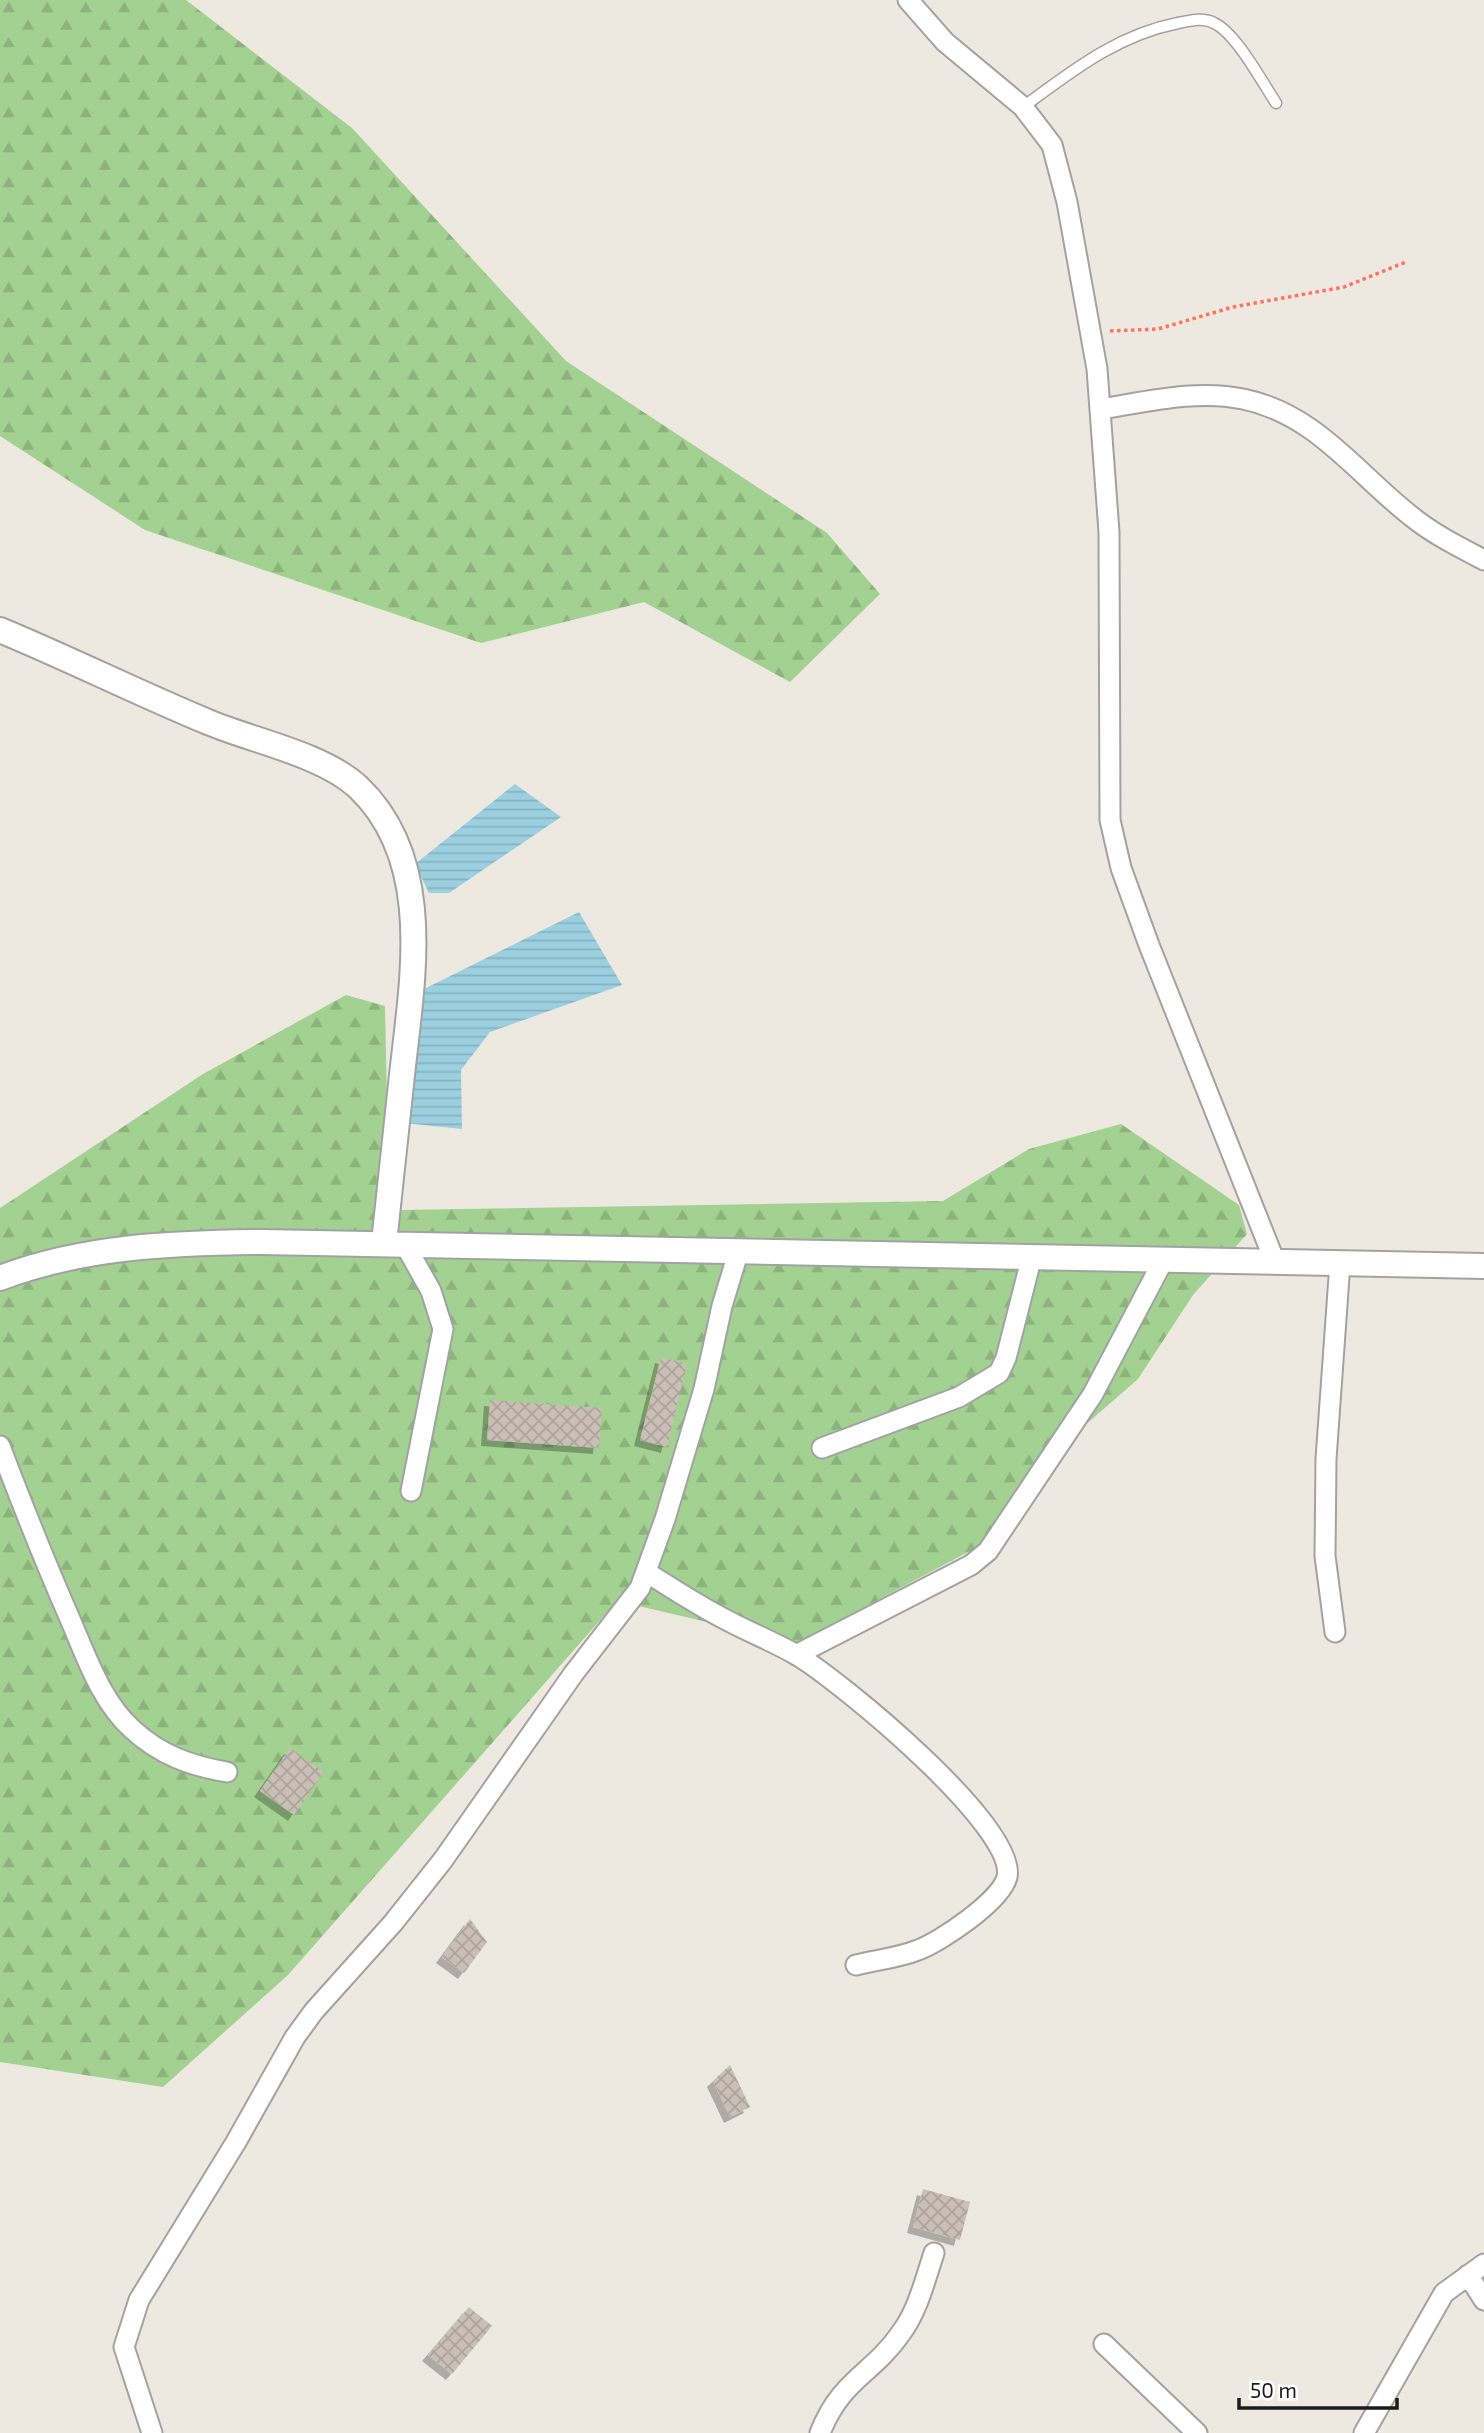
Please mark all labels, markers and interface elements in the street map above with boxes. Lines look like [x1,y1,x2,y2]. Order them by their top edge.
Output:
scale bar [1239,2366,1396,2410]
text: 50 m [1250,2377,1297,2402]

